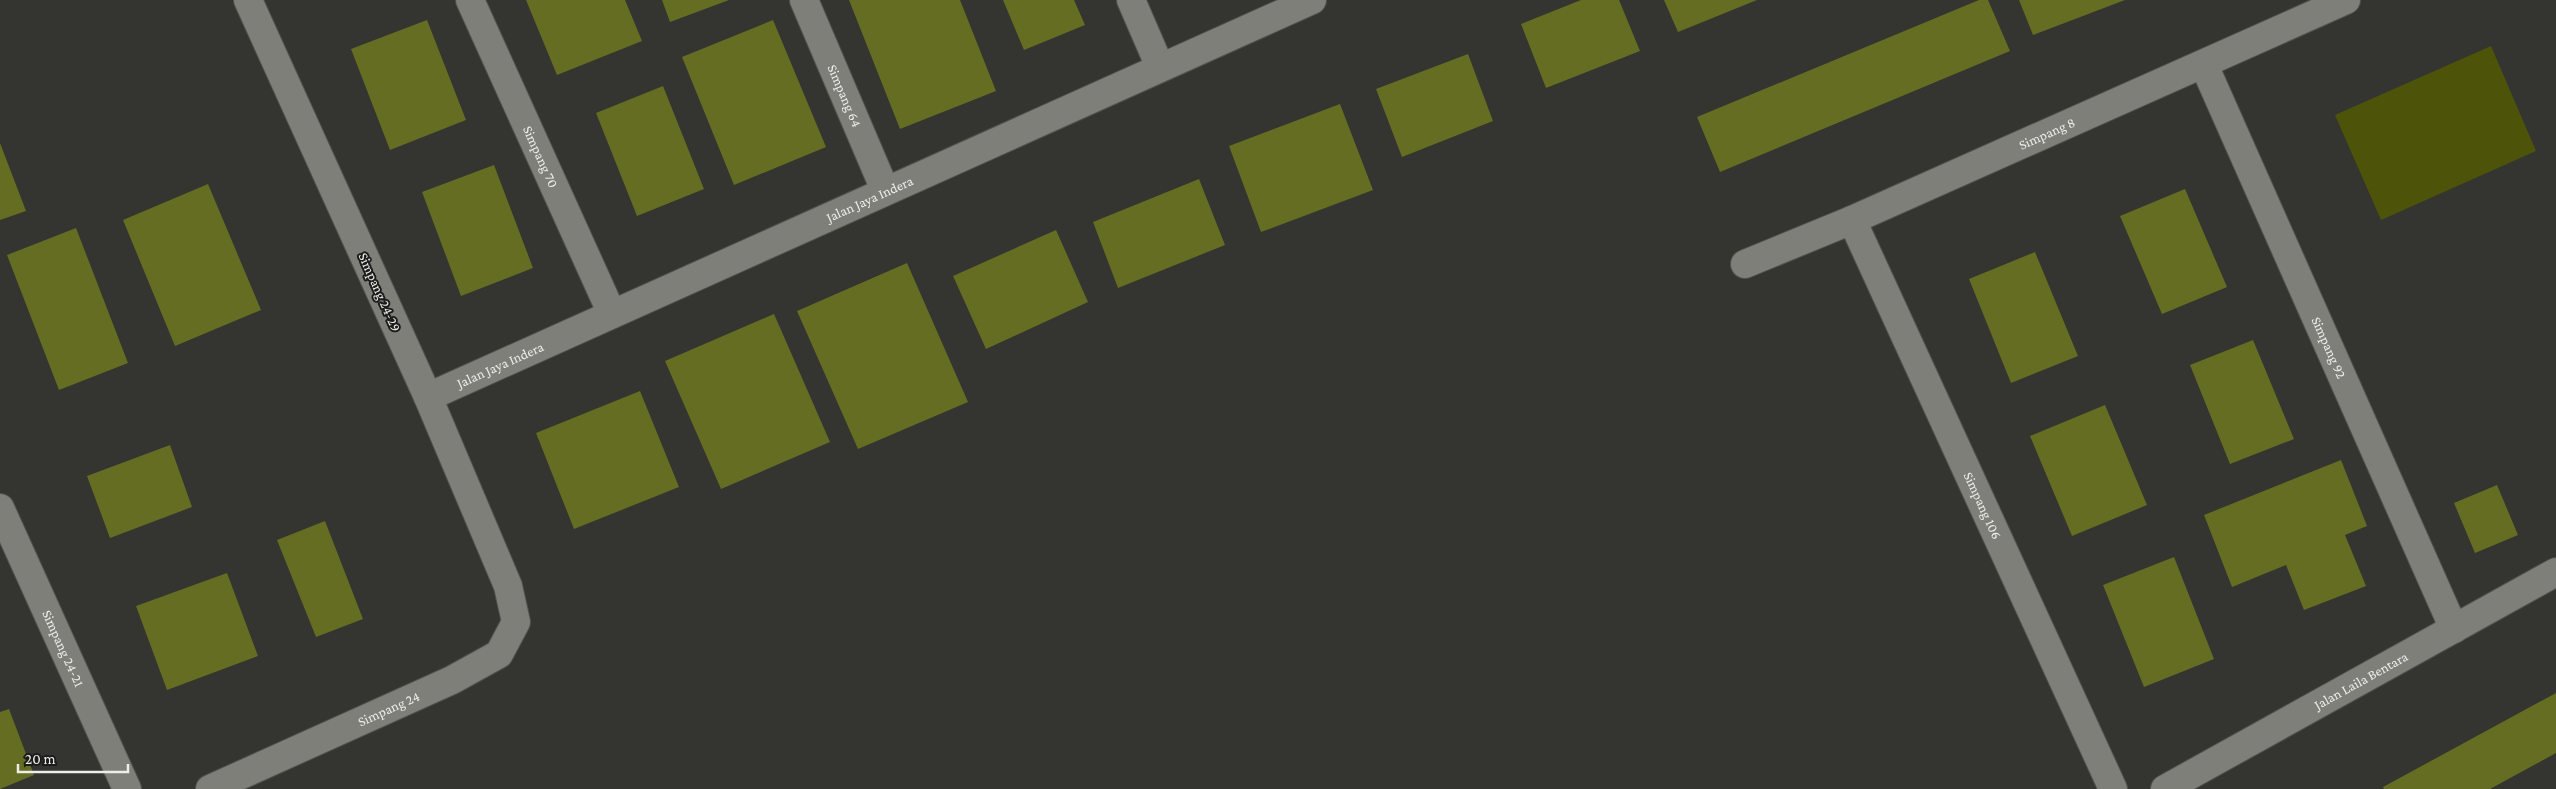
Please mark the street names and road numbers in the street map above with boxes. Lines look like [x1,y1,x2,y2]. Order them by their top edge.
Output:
street label: Simpang 64 [824,62,865,129]
street label: Simpang 8 [2016,114,2077,153]
street label: Simpang 70 [520,123,562,190]
street label: Jalan Jaya Indera [822,172,916,226]
street label: Simpang 24-29 [355,250,405,334]
street label: Simpang 92 [2309,314,2350,381]
street label: Jalan Jaya Indera [452,338,546,392]
street label: Simpang 106 [1961,469,2005,541]
street label: Simpang 24-21 [39,608,88,689]
street label: Jalan Laila Bentara [2310,648,2411,714]
street label: Simpang 24 [355,688,422,729]

